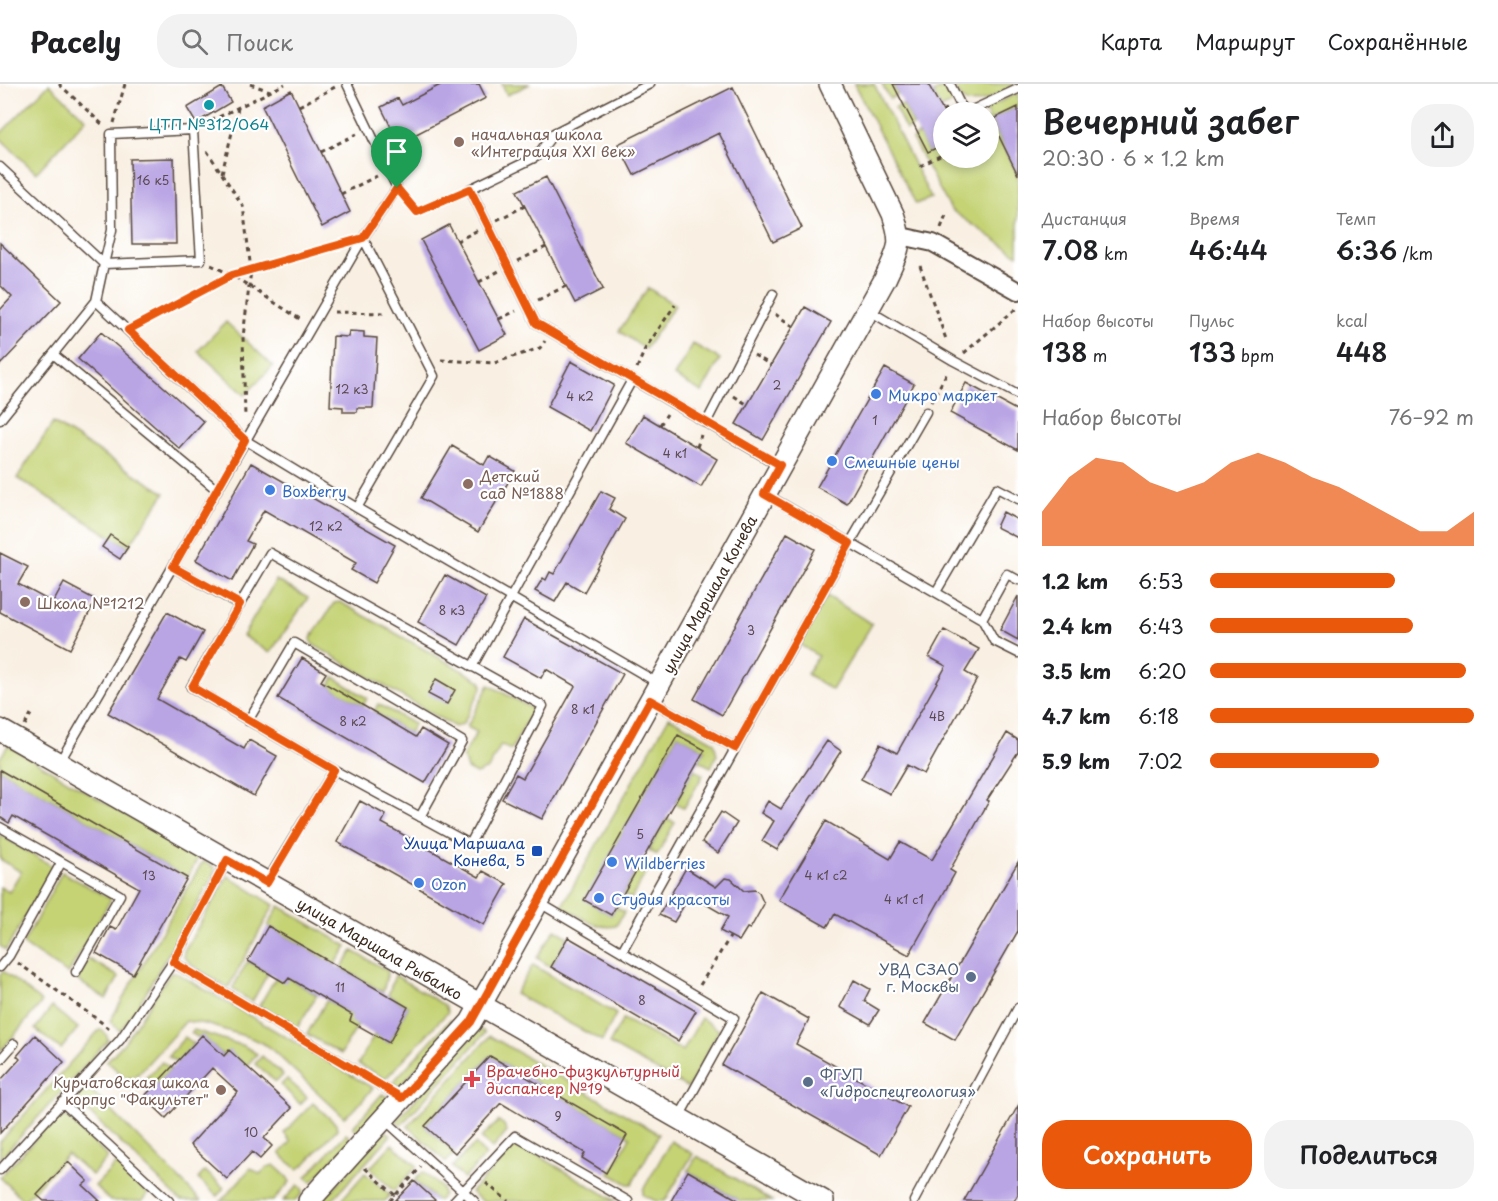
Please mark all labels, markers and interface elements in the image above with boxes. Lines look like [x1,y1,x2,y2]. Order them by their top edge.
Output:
search box [157,14,577,68]
text: Pacely [30,20,121,63]
icon: search [178,25,211,58]
text: Поиск [226,25,293,58]
text: Карта [1101,25,1162,57]
text: Маршрут [1195,25,1295,57]
text: Сохранённые [1328,25,1468,57]
text: Вечерний забег [1042,95,1299,145]
marker: ЦТП №312/064 [202,98,216,112]
map controls [933,102,999,168]
button: layers [933,102,999,168]
button: share [1411,104,1474,167]
place label: ЦТП №312/064 [149,112,269,135]
place label: начальная школа «Интеграция XXI век» [471,122,636,162]
pin [371,126,422,188]
icon: arrive [380,135,413,168]
marker: начальная школа «Интеграция XXI век» [452,135,466,149]
text: 20:30 · 6 × 1.2 km [1042,143,1225,173]
house number: 16 к5 [137,171,169,189]
text: Дистанция [1042,206,1127,230]
text: Время [1189,206,1240,230]
text: Темп [1336,206,1376,230]
text: 7.08 [1042,230,1099,269]
text: 46:44 [1189,230,1268,269]
text: 6:36 [1336,230,1397,269]
text: km [1099,241,1128,265]
text: /km [1397,241,1433,265]
text: Набор высоты [1042,308,1154,332]
text: Пульс [1189,308,1234,332]
text: kcal [1336,308,1368,332]
text: 138 [1042,332,1088,371]
text: 133 [1189,332,1236,371]
text: 448 [1336,332,1387,371]
text: m [1088,343,1107,367]
text: bpm [1236,343,1274,367]
house number: 2 [773,376,781,394]
house number: 12 к3 [336,380,368,398]
place label: Микро маркет [888,383,998,406]
house number: 4 к2 [566,387,594,405]
marker: Микро маркет [869,387,883,401]
text: Набор высоты [1042,402,1182,432]
text: 76–92 m [1389,402,1474,432]
house number: 1 [872,411,878,429]
house number: 4 к1 [663,444,687,462]
place label: Смешные цены [844,450,960,473]
marker: Смешные цены [825,454,839,468]
place label: Детский сад №1888 [479,464,564,504]
marker: Детский сад №1888 [461,477,475,491]
place label: Boxberry [282,479,347,502]
marker: Boxberry [263,483,277,497]
street label: улица Маршала Конева [656,510,763,677]
house number: 12 к2 [309,517,343,535]
text: 1.2 km [1042,566,1108,596]
text: 6:53 [1138,566,1183,596]
place label: Школа №1212 [37,591,145,614]
marker: Школа №1212 [18,595,32,609]
house number: 8 к3 [439,601,465,619]
text: 2.4 km [1042,611,1112,641]
text: 6:43 [1138,611,1184,641]
house number: 3 [747,621,755,639]
text: 3.5 km [1042,656,1111,686]
text: 6:20 [1138,656,1186,686]
house number: 8 к1 [571,700,595,718]
text: 4.7 km [1042,701,1111,731]
text: 6:18 [1138,701,1179,731]
house number: 4В [929,707,945,725]
house number: 8 к2 [339,712,367,730]
text: 5.9 km [1042,746,1110,776]
text: 7:02 [1138,746,1183,776]
house number: 5 [636,825,644,843]
place label: Улица Маршала Конева, 5 [404,831,526,871]
marker: Улица Маршала Конева, 5 [530,844,544,858]
place label: Wildberries [624,851,706,874]
marker: Wildberries [605,855,619,869]
house number: 13 [142,866,156,884]
house number: 4 к1 с2 [805,866,847,884]
place label: Ozon [431,872,467,895]
marker: Ozon [412,876,426,890]
place label: Студия красоты [611,887,730,910]
house number: 4 к1 с1 [884,890,924,908]
street label: улица Маршала Рыбалко [293,891,467,1005]
marker: Студия красоты [592,891,606,905]
place label: УВД СЗАО г. Москвы [879,957,959,997]
marker: УВД СЗАО г. Москвы [964,970,978,984]
house number: 11 [335,978,345,996]
house number: 8 [638,991,646,1009]
place label: Врачебно-физкультурный диспансер №19 [486,1059,680,1099]
place label: ФГУП «Гидроспецгеология» [820,1062,976,1102]
place label: Курчатовская школа корпус "Факультет" [53,1070,210,1110]
marker: Врачебно-физкультурный диспансер №19 [463,1070,481,1088]
marker: ФГУП «Гидроспецгеология» [801,1075,815,1089]
marker: Курчатовская школа корпус "Факультет" [214,1083,228,1097]
house number: 9 [554,1107,562,1125]
button: Сохранить [1042,1120,1252,1189]
button: Поделиться [1264,1120,1474,1189]
house number: 10 [244,1123,258,1141]

